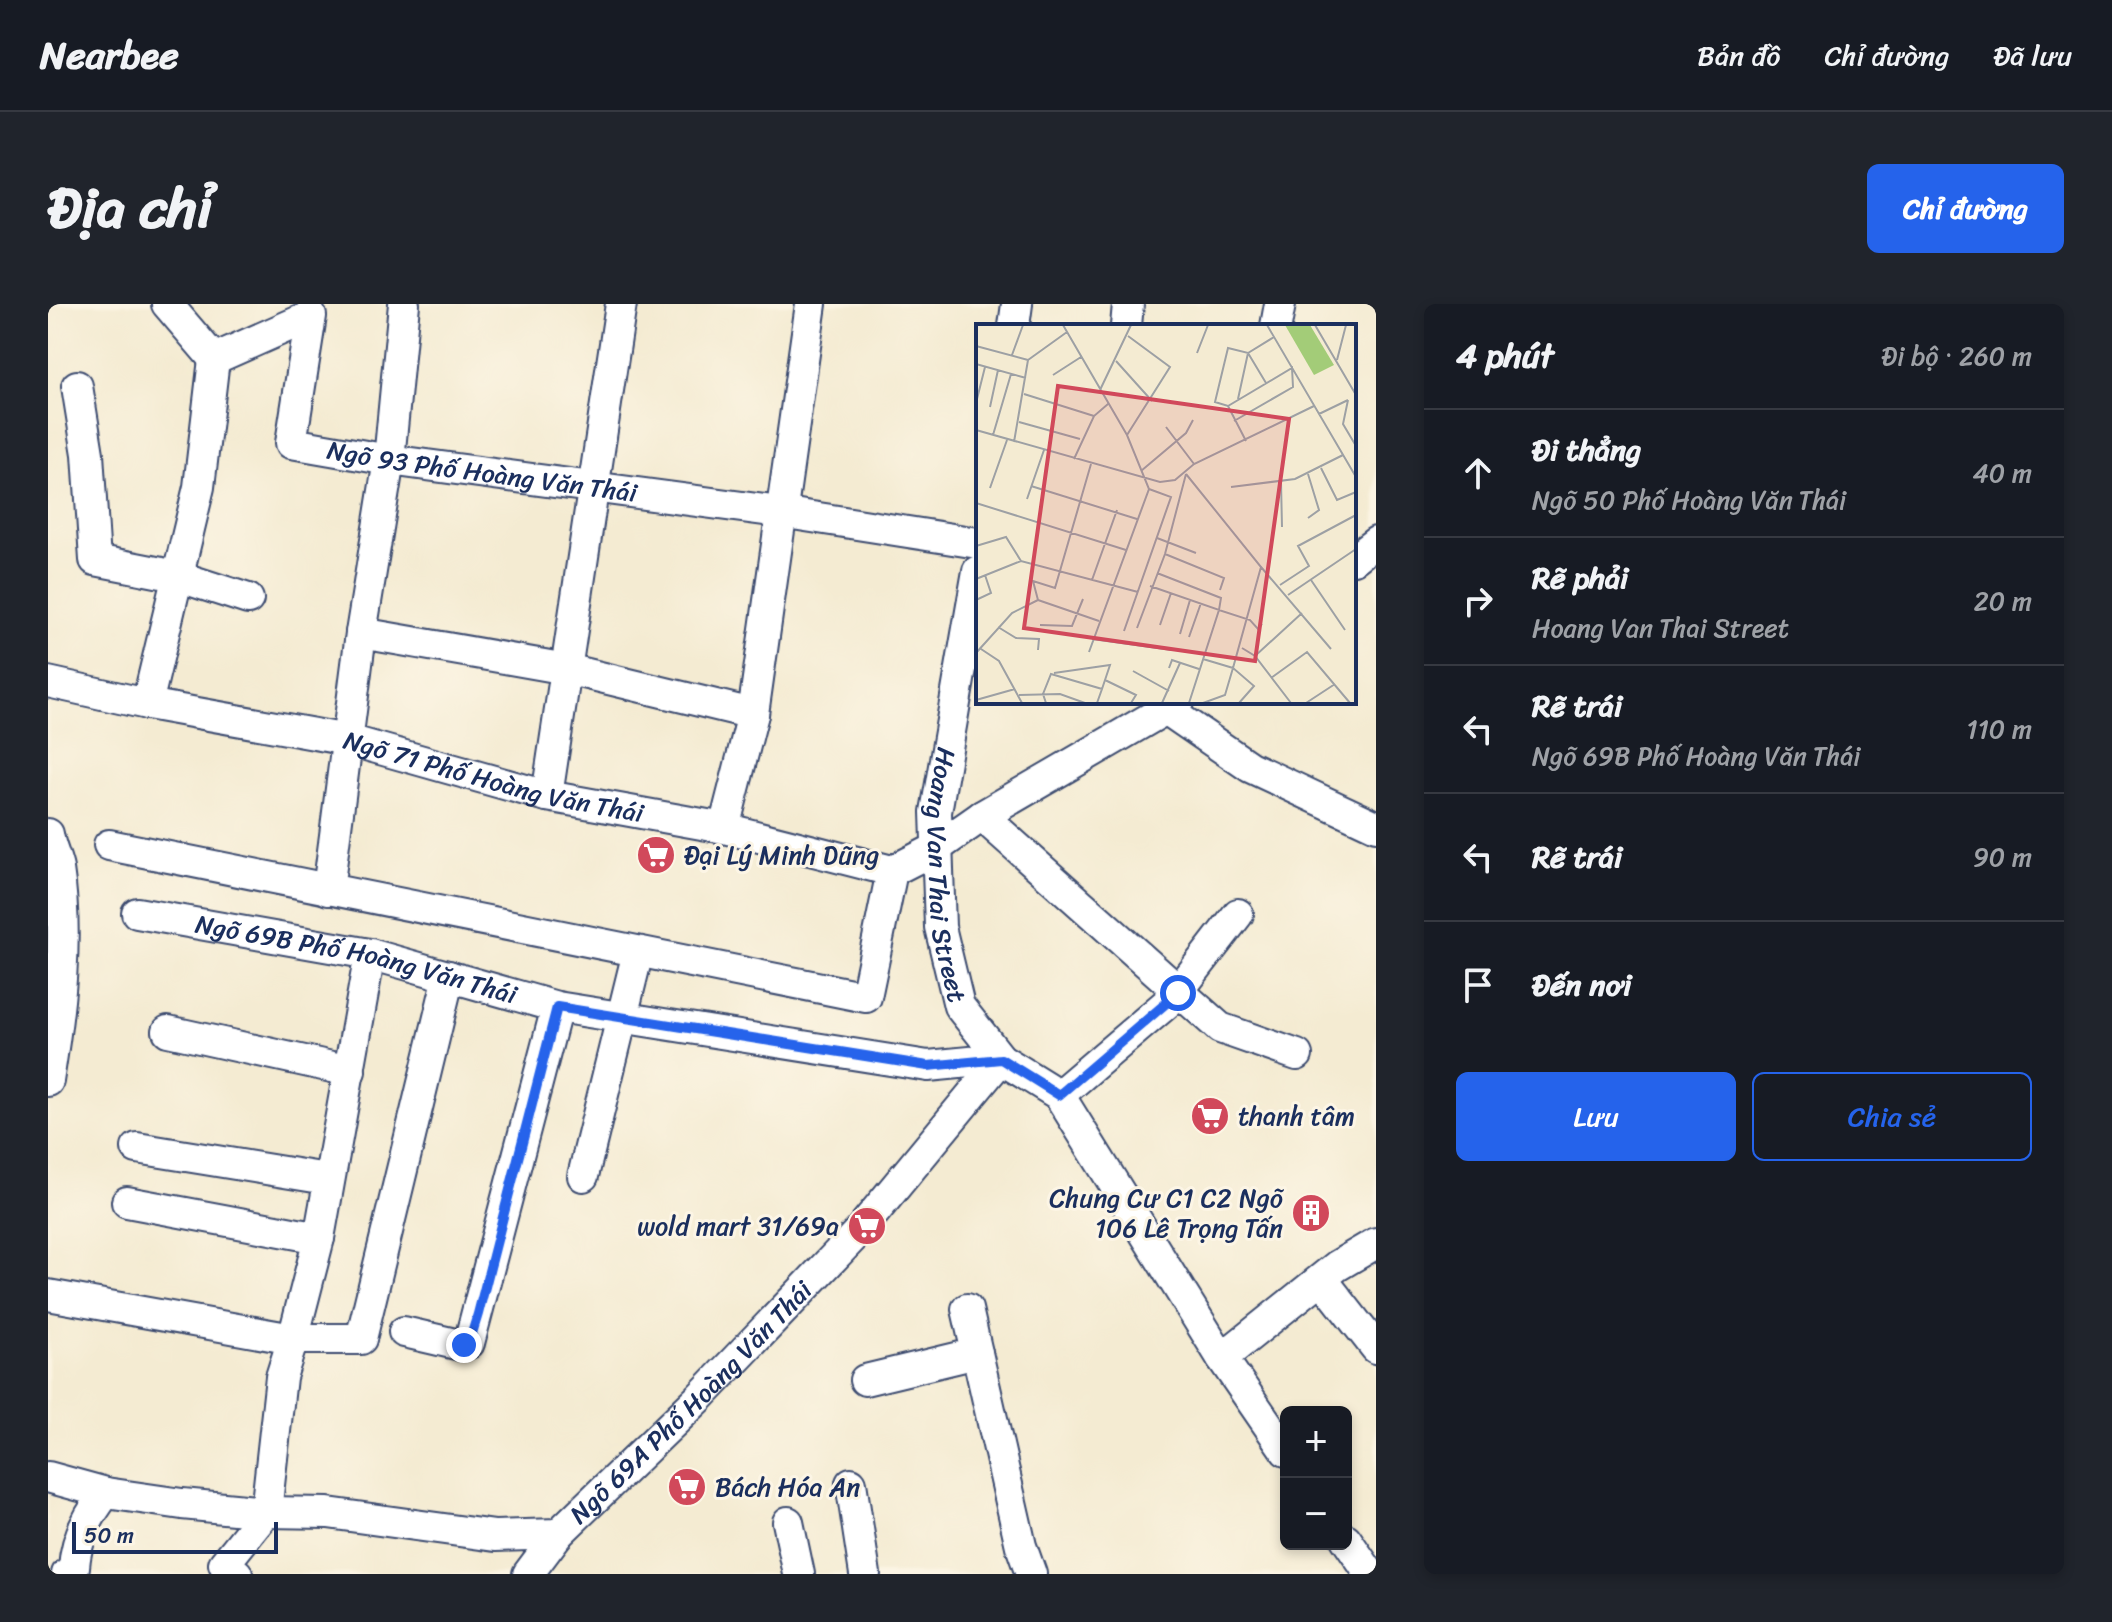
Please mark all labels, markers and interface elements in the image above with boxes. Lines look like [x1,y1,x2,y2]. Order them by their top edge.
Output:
text: Nearbee [40,22,179,89]
text: Bản đồ [1697,31,1780,80]
text: Chỉ đường [1824,31,1949,80]
text: Đã lưu [1993,31,2072,80]
text: Địa chỉ [48,159,212,258]
button: Chỉ đường [1867,164,2064,253]
inset map [976,324,1356,704]
text: 4 phút [1456,326,1554,386]
text: Đi bộ · 260 m [1882,333,2032,379]
text: Đi thẳng [1532,423,1641,477]
street label: Ngõ 93 Phố Hoàng Văn Thái [324,427,641,516]
text: 40 m [1973,450,2032,496]
icon: ahead [1456,451,1500,495]
text: Ngõ 50 Phố Hoàng Văn Thái [1532,477,1846,523]
text: Rẽ phải [1532,551,1628,605]
text: 20 m [1974,578,2032,624]
icon: right [1456,579,1500,623]
text: Hoang Van Thai Street [1532,605,1789,651]
text: Rẽ trái [1532,679,1622,733]
text: 110 m [1967,706,2032,752]
icon: left [1456,707,1500,751]
street label: Ngõ 71 Phố Hoàng Văn Thái [338,717,648,836]
text: Ngõ 69B Phố Hoàng Văn Thái [1532,733,1860,779]
street label: Hoang Van Thai Street [913,744,980,1007]
text: Rẽ trái [1532,830,1622,884]
place label: Đại Lý Minh Dũng [684,832,879,878]
supermarket icon: Đại Lý Minh Dũng [635,834,677,876]
text: 90 m [1973,834,2032,880]
icon: left [1456,835,1500,879]
street label: Ngõ 69B Phố Hoàng Văn Thái [192,901,523,1018]
text: Đến nơi [1532,958,1631,1012]
icon: arrive [1456,963,1500,1007]
route start [1160,975,1196,1011]
button: Lưu [1456,1072,1736,1161]
button: Chia sẻ [1752,1072,2032,1161]
place label: thanh tâm [1238,1093,1355,1139]
supermarket icon: thanh tâm [1189,1095,1231,1137]
place label: Chung Cư C1 C2 Ngõ 106 Lê Trọng Tấn [1049,1175,1285,1251]
building icon: Chung Cư C1 C2 Ngõ 106 Lê Trọng Tấn [1290,1192,1332,1234]
place label: wold mart 31/69a [637,1203,839,1249]
supermarket icon: wold mart 31/69a [846,1205,888,1247]
street label: Ngõ 69A Phố Hoàng Văn Thái [558,1269,824,1535]
route end [446,1327,482,1363]
map controls [1280,1406,1352,1550]
button: + [1280,1406,1352,1478]
place label: Bách Hóa An [715,1464,860,1510]
supermarket icon: Bách Hóa An [666,1466,708,1508]
button: − [1280,1478,1352,1550]
text: 50 m [84,1516,134,1555]
scale bar [72,1518,278,1554]

